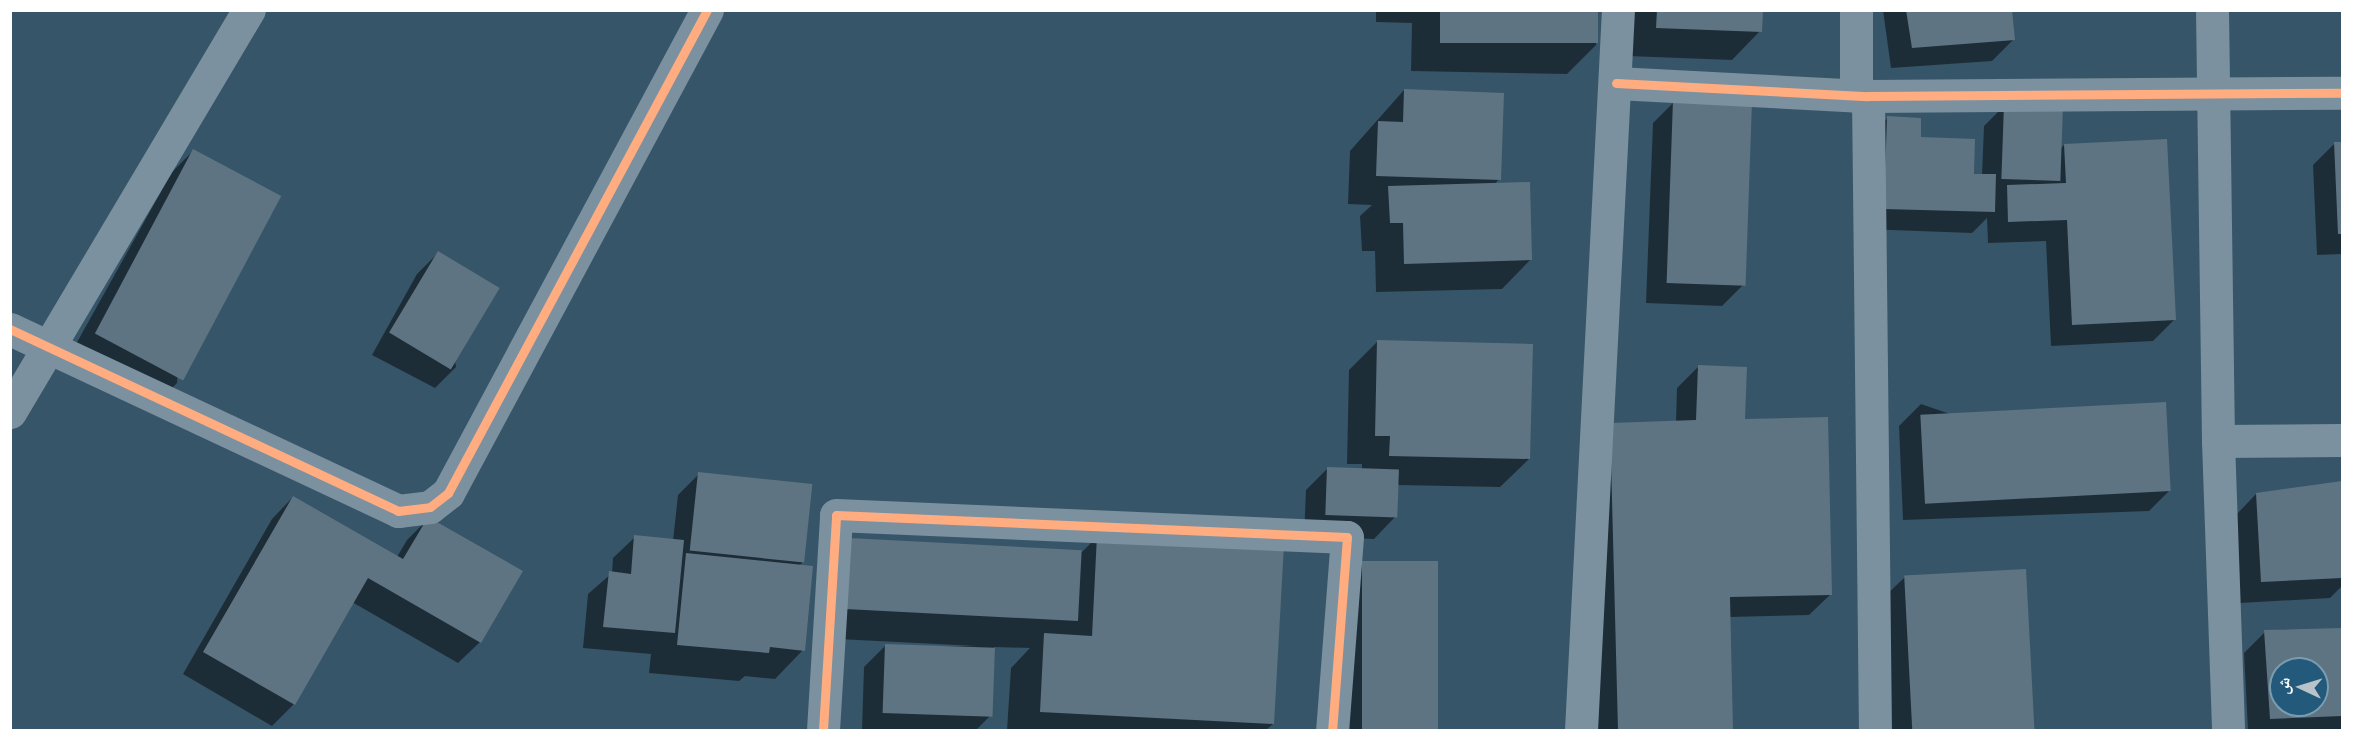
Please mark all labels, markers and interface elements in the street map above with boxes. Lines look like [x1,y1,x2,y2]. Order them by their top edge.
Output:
north arrow [2269,657,2329,717]
text: ش [2273,677,2293,695]

